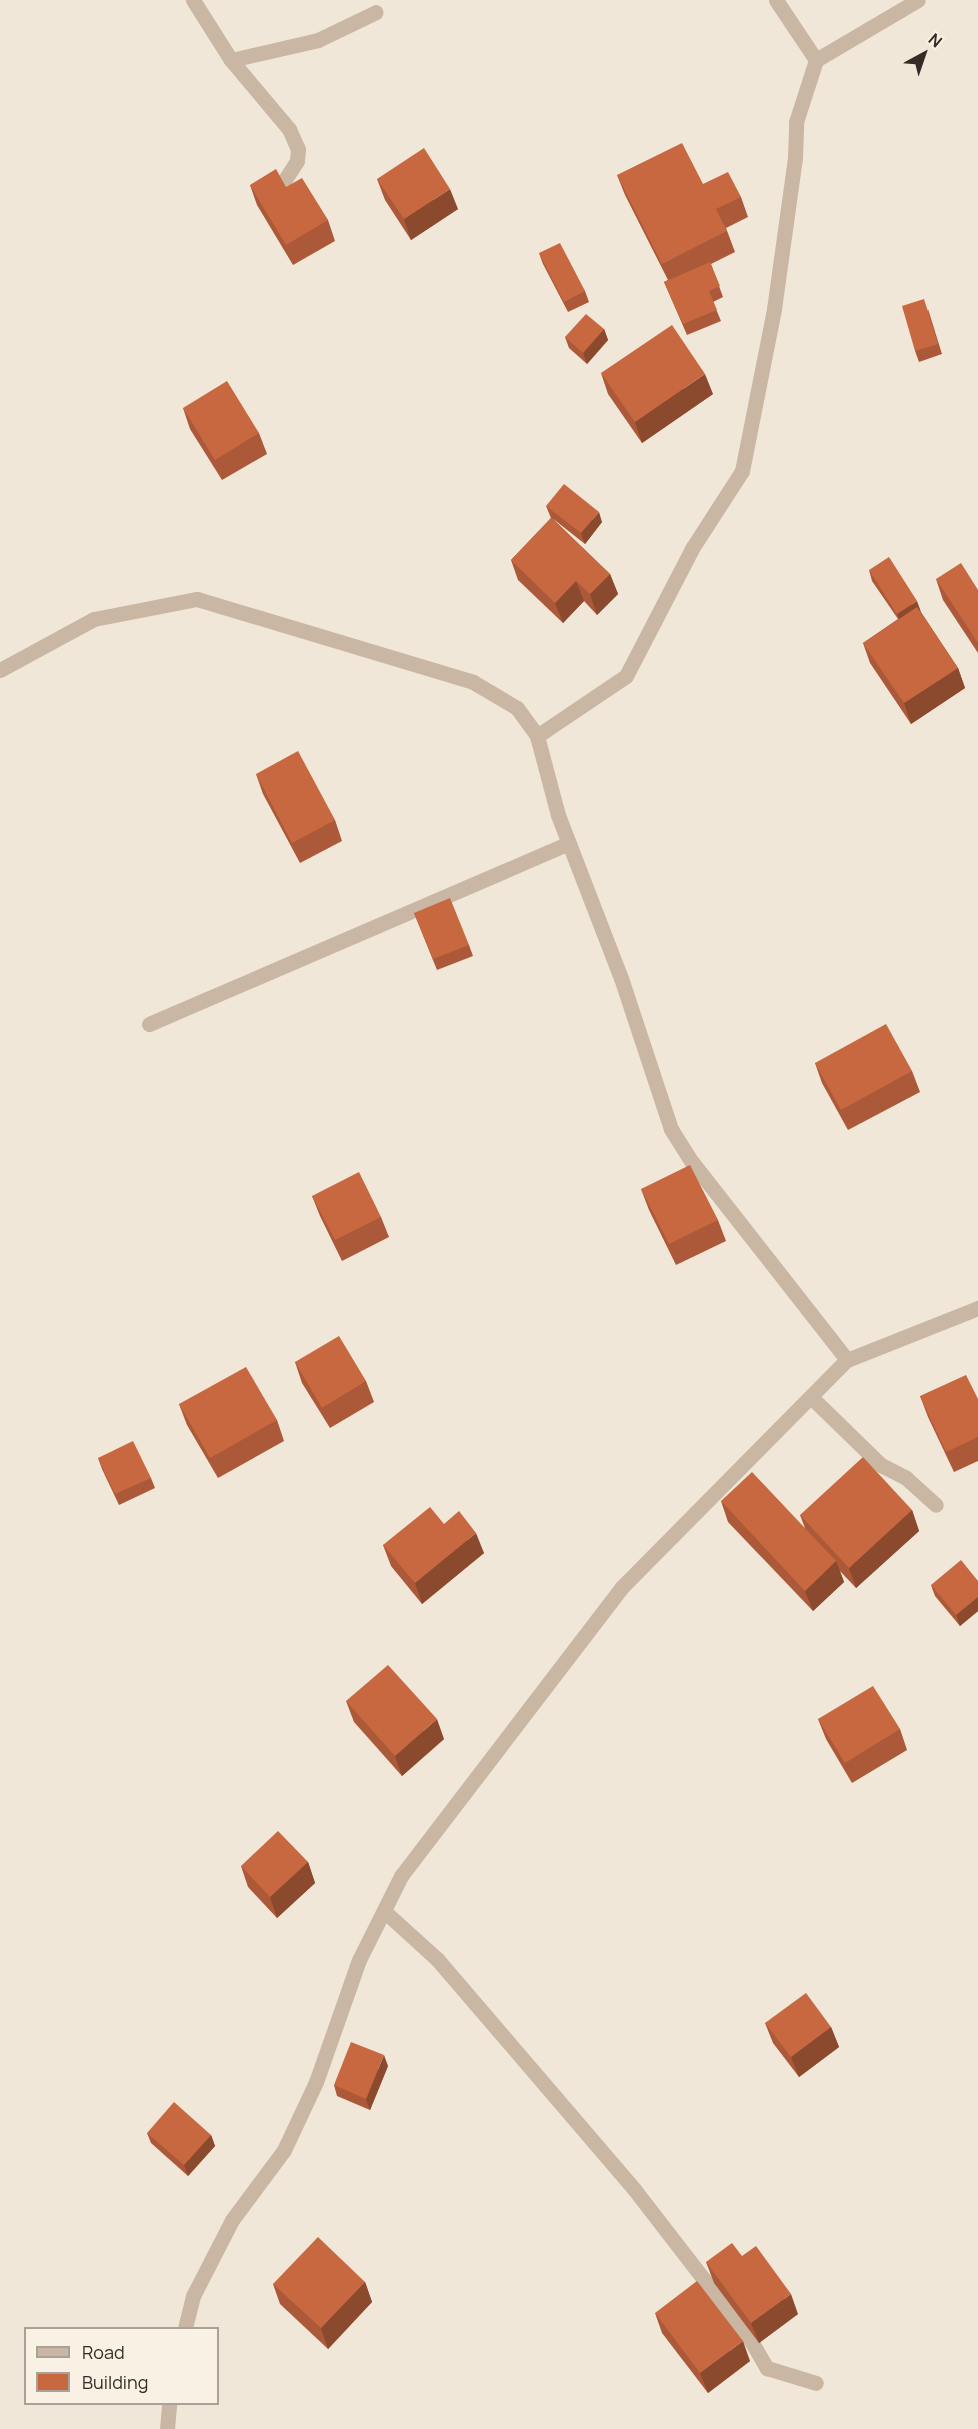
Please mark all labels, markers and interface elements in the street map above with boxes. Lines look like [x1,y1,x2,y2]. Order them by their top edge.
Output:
north arrow [894,24,954,84]
text: N [924,28,947,52]
legend [24,2327,219,2405]
text: Road [82,2340,125,2364]
text: Building [82,2370,148,2394]

